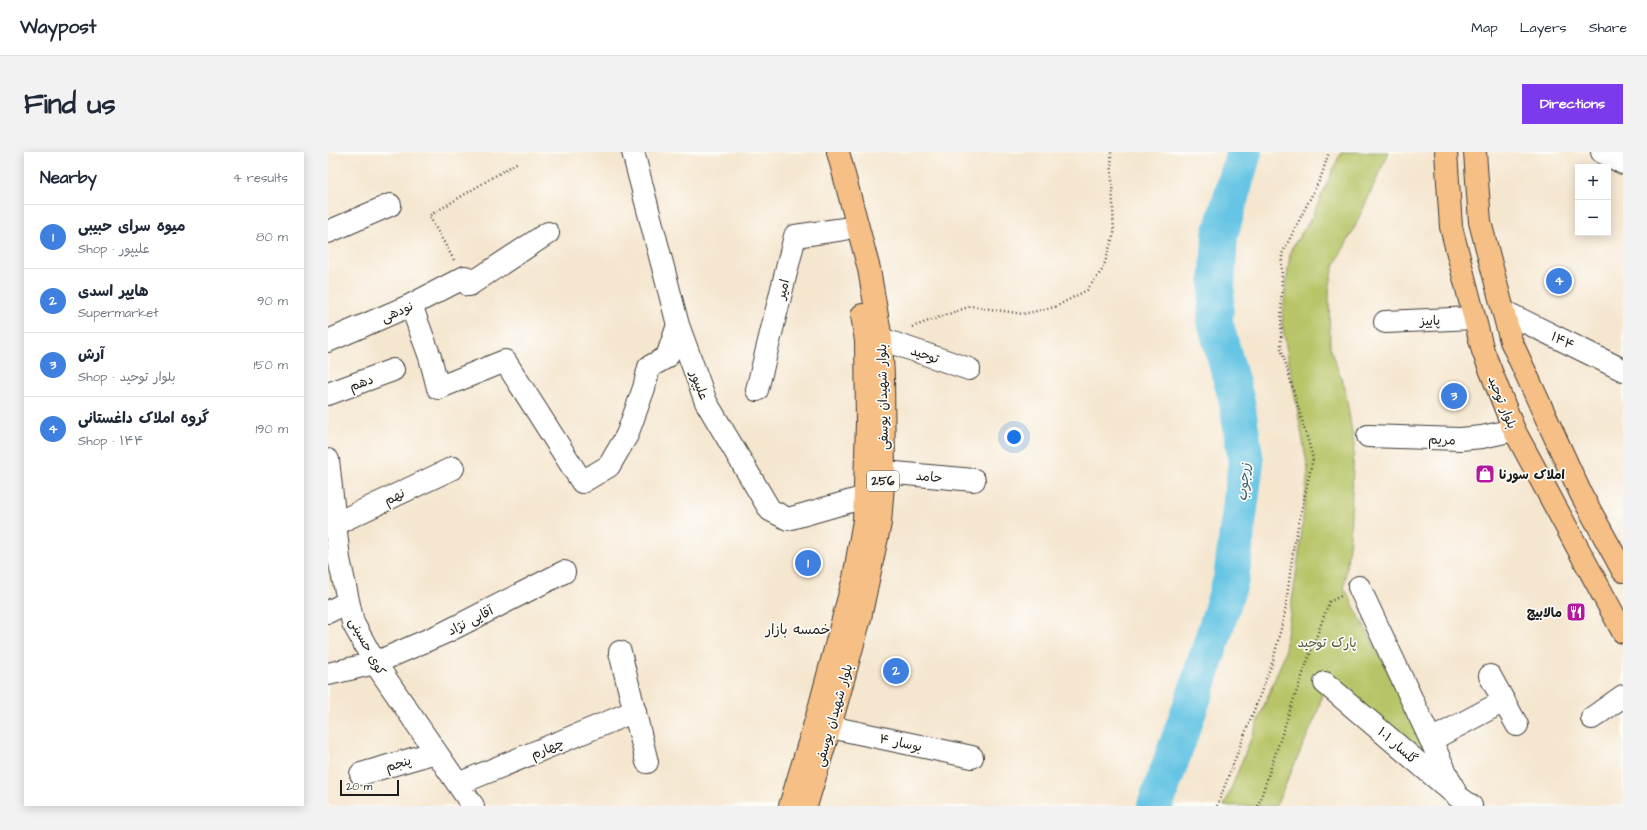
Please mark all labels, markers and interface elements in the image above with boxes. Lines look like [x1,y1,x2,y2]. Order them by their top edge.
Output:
text: Waypost [20,14,96,41]
text: Map [1471,18,1498,38]
text: Layers [1520,18,1567,38]
text: Share [1589,18,1627,38]
button: Directions [1522,84,1623,124]
text: Find us [24,85,115,124]
map controls [1575,164,1611,236]
button: + [1575,164,1611,200]
text: Nearby [40,166,97,190]
text: 4 results [233,169,288,187]
button: − [1575,200,1611,236]
text: میوه سرای حبیبی [78,216,185,237]
text: 1 [52,228,54,246]
text: 80 m [256,228,288,246]
text: Shop · علیپور [78,240,150,258]
pin: 4 [1546,266,1572,296]
street label: امیر [772,277,794,302]
text: هایپر اسدی [78,281,148,302]
text: 2 [49,292,57,310]
text: 90 m [257,292,288,310]
street label: نودهی [378,297,417,327]
text: Supermarket [78,304,159,322]
street label: پاییز [1419,312,1441,330]
street label: ۱۴۴ [1548,327,1577,354]
street label: توحید [908,342,941,368]
text: آرش [78,344,104,365]
street label: بلوار شهیدان یوسفی [873,344,893,450]
text: 3 [50,356,56,374]
text: 150 m [254,356,288,374]
street label: علیپور [685,367,713,403]
text: Shop · بلوار توحید [78,368,176,386]
street label: دهم [347,370,376,397]
street label: بلوار توحید [1483,373,1521,432]
pin: 3 [1441,381,1467,411]
text: گروه املاک داغستانی [78,408,209,429]
text: 4 [49,420,57,438]
text: 190 m [255,420,288,438]
your location [1004,427,1024,447]
street label: مریم [1428,431,1456,450]
text: Shop · ۱۴۴ [78,432,144,450]
water label: زرجوب [1232,462,1256,502]
shop icon: املاک سورنا [1474,463,1496,485]
place label: املاک سورنا [1499,466,1565,484]
street label: حامد [915,467,943,487]
road number: 256 [867,471,899,491]
street label: نهم [381,484,408,511]
pin: 1 [795,548,821,578]
street label: آقایی نژاد [445,601,497,640]
restaurant icon: مالابیج [1565,601,1587,623]
place label: مالابیج [1527,604,1562,622]
street label: کوی حسینی [344,614,390,679]
district label: خمسه بازار [765,620,830,640]
park label: پارک توحید [1297,634,1357,652]
pin: 2 [883,656,909,686]
street label: بلوار شهیدان یوسفی [811,662,857,769]
street label: گلسار ۱۰۱ [1373,723,1422,769]
street label: بوسار ۴ [878,730,924,756]
street label: چهارم [528,734,567,765]
street label: پنجم [383,751,414,777]
scale bar [340,778,399,797]
text: 20 m [346,779,372,794]

